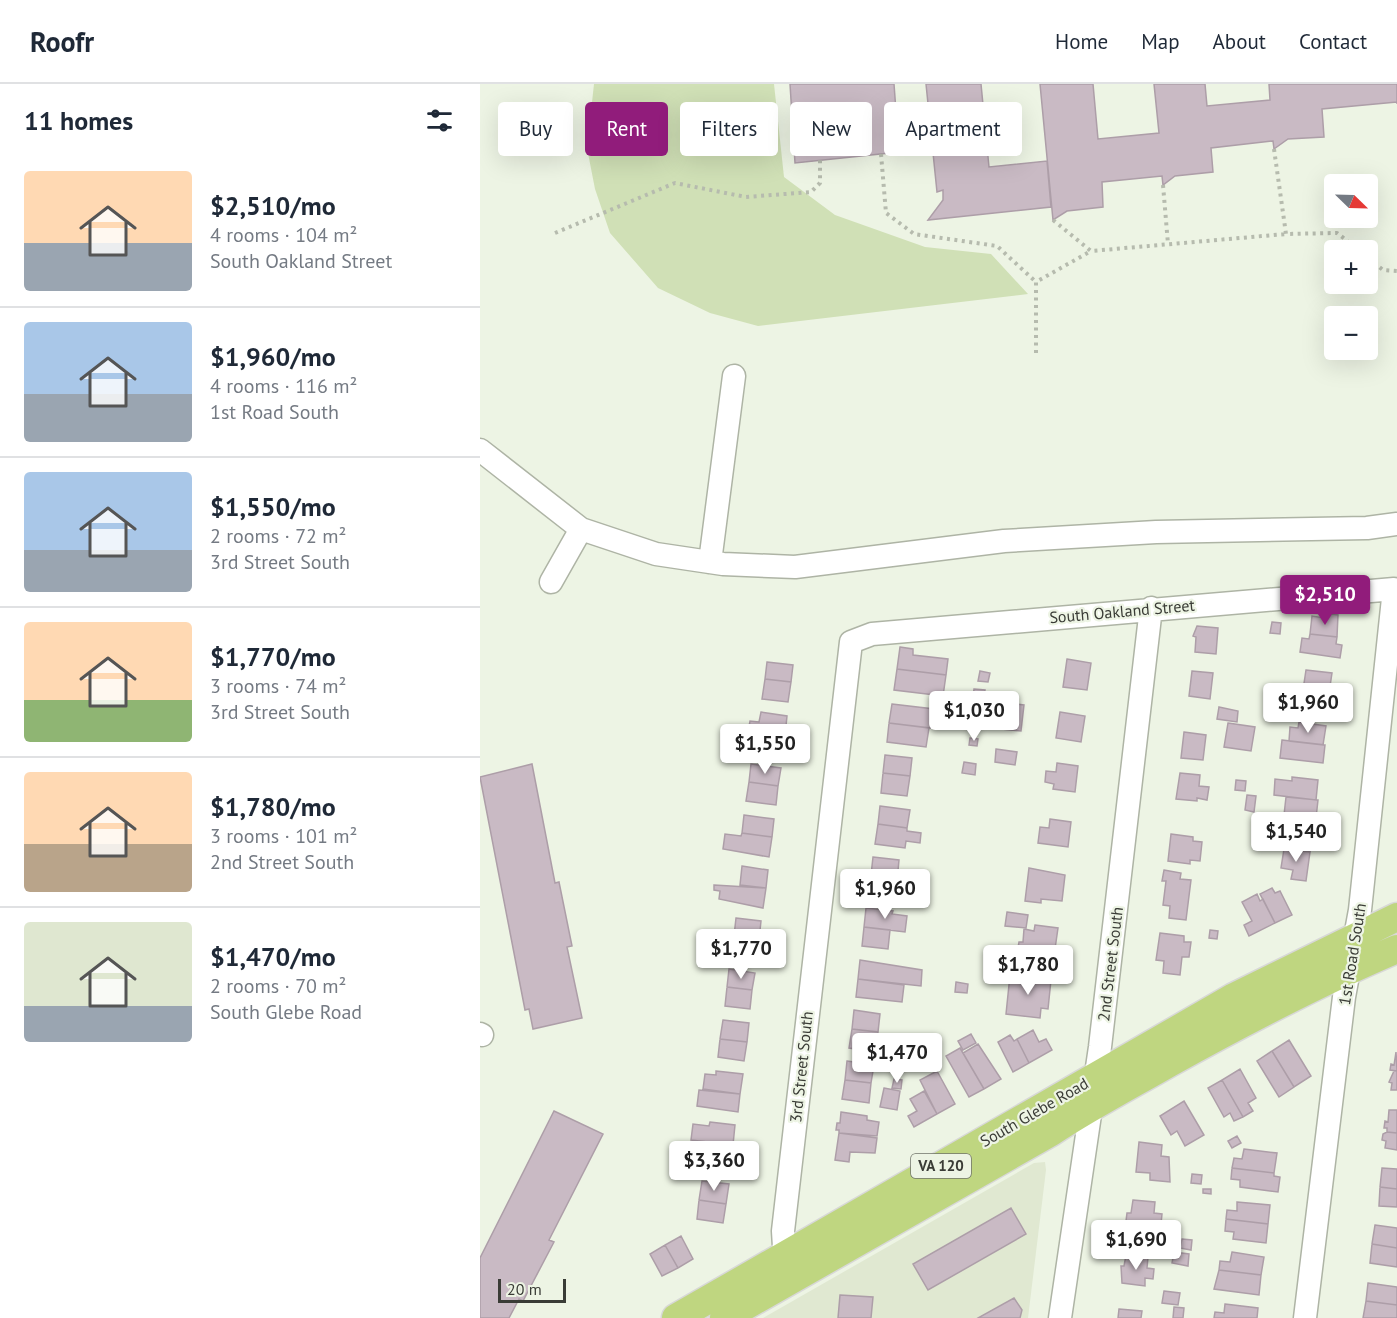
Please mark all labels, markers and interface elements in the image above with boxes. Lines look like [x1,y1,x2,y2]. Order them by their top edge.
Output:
text: Roofr [30,23,94,60]
text: Home [1055,28,1108,55]
text: Map [1141,28,1180,55]
text: About [1213,28,1266,55]
text: Contact [1299,28,1367,55]
chip: Buy [498,102,573,156]
chip: Rent [585,102,668,156]
chip: Filters [680,102,778,156]
chip: New [790,102,872,156]
chip: Apartment [884,102,1022,156]
text: 11 homes [24,104,133,137]
icon: filters [423,104,456,137]
north arrow [1324,174,1378,228]
map controls [1324,174,1378,360]
text: $2,510/mo [210,189,336,222]
icon: home [72,195,144,267]
text: 4 rooms · 104 m² [210,222,357,248]
button: + [1324,240,1378,294]
text: South Oakland Street [210,248,392,274]
button: − [1324,306,1378,360]
text: $1,960/mo [210,340,336,373]
icon: home [72,346,144,418]
text: 4 rooms · 116 m² [210,373,357,399]
text: 1st Road South [210,399,339,425]
text: $1,550/mo [210,490,336,523]
icon: home [72,496,144,568]
text: 2 rooms · 72 m² [210,523,346,549]
text: 3rd Street South [210,549,350,575]
pin: $2,510 [1276,575,1374,626]
text: $2,510 [1294,581,1356,607]
street label: South Oakland Street [1049,595,1196,627]
text: $1,770/mo [210,640,336,673]
icon: home [72,646,144,718]
text: 3 rooms · 74 m² [210,673,346,699]
pin: $1,960 [1259,683,1357,734]
text: $1,960 [1277,689,1339,715]
pin: $1,030 [925,691,1023,742]
text: $1,030 [943,697,1005,723]
text: 3rd Street South [210,699,350,725]
pin: $1,550 [716,724,814,775]
text: $1,550 [734,730,796,756]
text: $1,780/mo [210,790,336,823]
icon: home [72,796,144,868]
pin: $1,540 [1247,812,1345,863]
text: $1,540 [1265,818,1327,844]
text: 3 rooms · 101 m² [210,823,357,849]
text: 2nd Street South [210,849,354,875]
pin: $1,960 [836,869,934,920]
text: $1,960 [854,875,916,901]
street label: 1st Road South [1334,901,1370,1007]
street label: 2nd Street South [1093,906,1127,1022]
pin: $1,770 [692,929,790,980]
text: $1,770 [710,935,772,961]
text: $1,470/mo [210,940,336,973]
pin: $1,780 [979,945,1077,996]
icon: home [72,946,144,1018]
text: $1,780 [997,951,1059,977]
text: 2 rooms · 70 m² [210,973,346,999]
text: South Glebe Road [210,999,362,1025]
street label: 3rd Street South [785,1010,817,1124]
pin: $1,470 [848,1033,946,1084]
text: $1,470 [866,1039,928,1065]
street label: South Glebe Road [976,1073,1092,1151]
pin: $3,360 [665,1141,763,1192]
text: $3,360 [683,1147,745,1173]
road number: VA 120 [911,1154,971,1178]
pin: $1,690 [1087,1220,1185,1271]
text: $1,690 [1105,1226,1167,1252]
scale bar [498,1276,566,1304]
text: 20 m [507,1279,542,1299]

